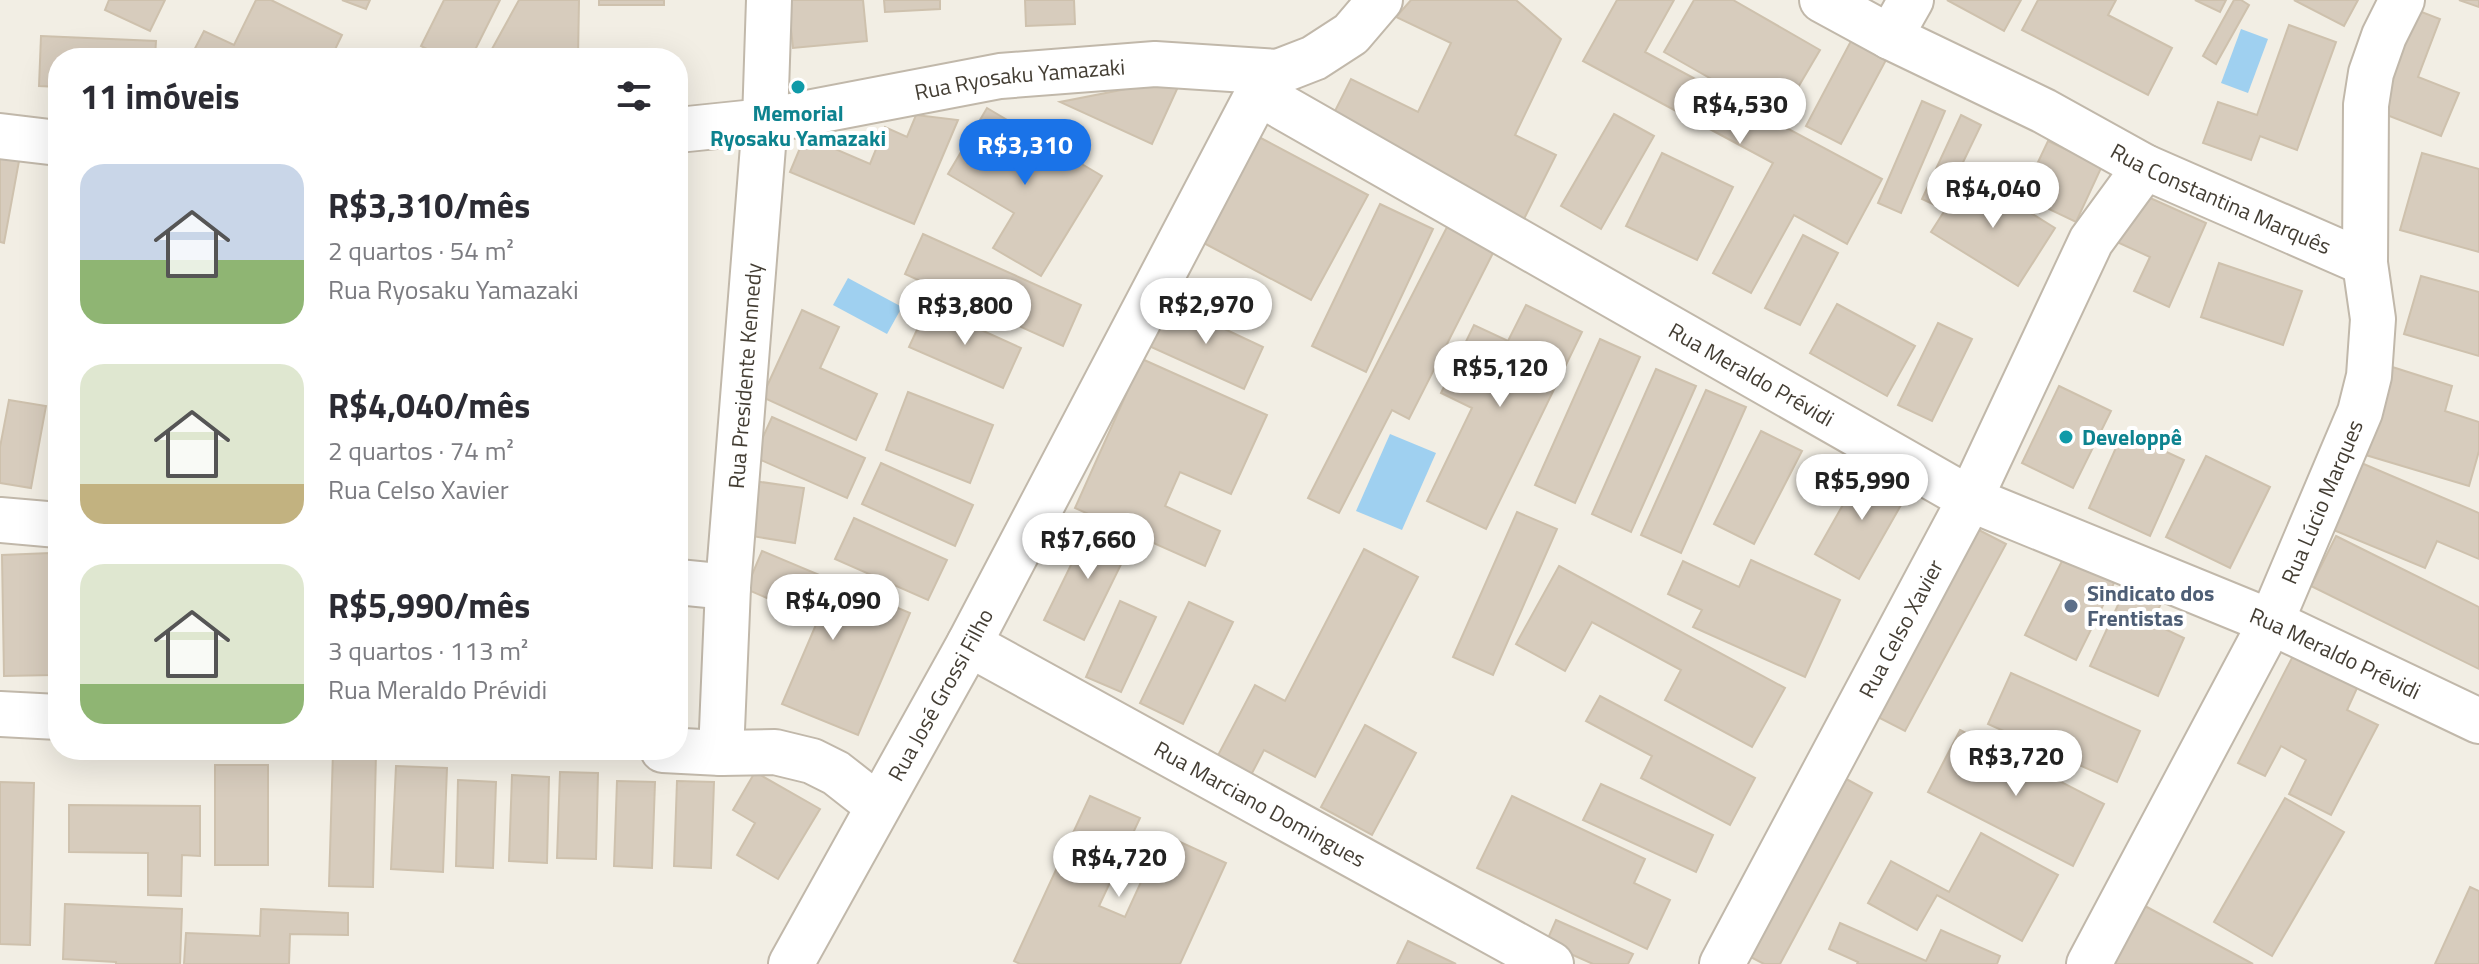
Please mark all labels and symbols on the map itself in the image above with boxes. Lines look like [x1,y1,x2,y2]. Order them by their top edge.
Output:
street label: Rua Ryosaku Yamazaki [911,49,1126,109]
marker: Memorial Ryosaku Yamazaki [789,78,807,96]
pin: R$4,530 [1666,78,1814,146]
place label: Memorial Ryosaku Yamazaki [710,96,886,155]
pin: R$3,310 [951,119,1099,187]
street label: Rua Constantina Marquês [2104,134,2337,263]
pin: R$4,040 [1919,162,2067,230]
street label: Rua Presidente Kennedy [719,261,771,490]
pin: R$2,970 [1132,278,1280,346]
pin: R$3,800 [891,279,1039,347]
street label: Rua Meraldo Prévidi [1662,314,1840,435]
pin: R$5,120 [1426,341,1574,409]
street label: Rua Lúcio Marques [2272,414,2372,589]
place label: Developpê [2082,420,2182,454]
marker: Developpê [2057,428,2075,446]
pin: R$5,990 [1788,454,1936,522]
pin: R$7,660 [1014,513,1162,581]
street label: Rua Celso Xavier [1850,553,1952,704]
pin: R$4,090 [759,574,907,642]
place label: Sindicato dos Frentistas [2087,576,2214,635]
marker: Sindicato dos Frentistas [2062,597,2080,615]
street label: Rua Meraldo Prévidi [2245,598,2426,708]
street label: Rua José Grossi Filho [879,602,1002,787]
pin: R$3,720 [1942,730,2090,798]
street label: Rua Marciano Domingues [1148,732,1372,876]
pin: R$4,720 [1045,831,1193,899]

